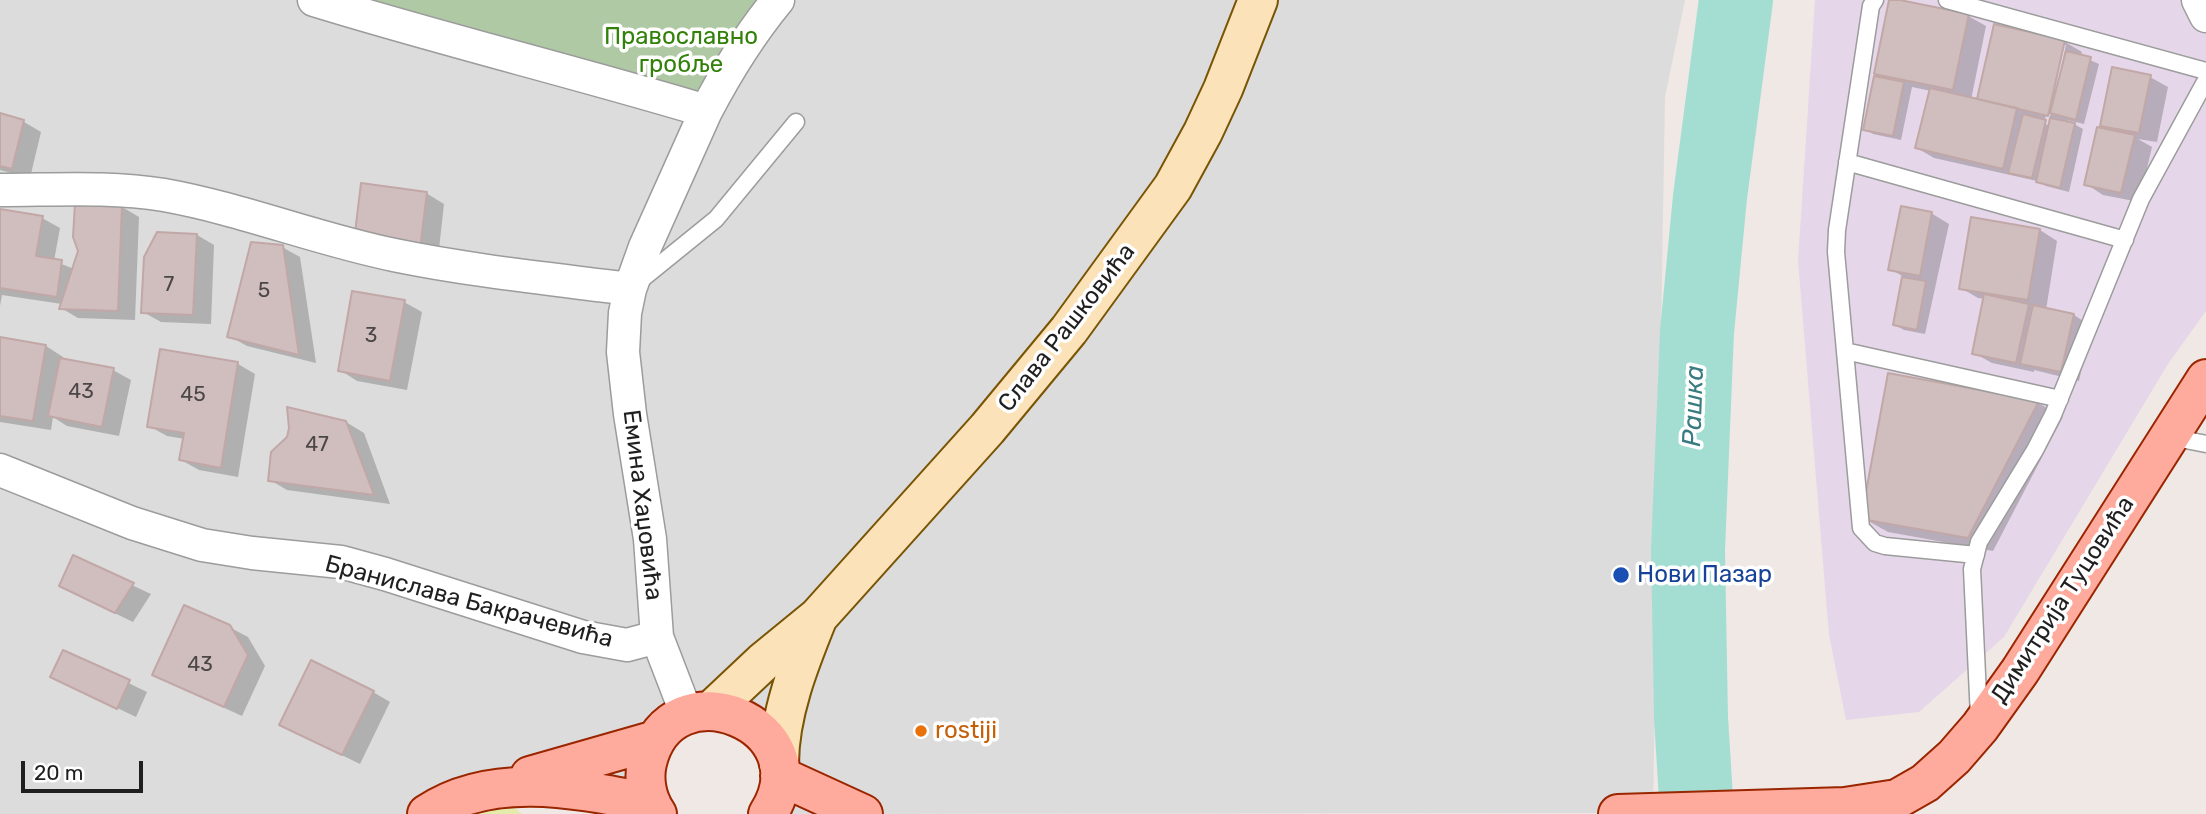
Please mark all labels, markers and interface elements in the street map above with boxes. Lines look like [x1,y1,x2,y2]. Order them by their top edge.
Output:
park label: Православно гробље [604,23,758,79]
street label: Слава Рашковића [992,238,1142,418]
house number: 7 [164,272,174,298]
house number: 5 [258,278,270,304]
house number: 3 [365,323,377,349]
water label: Рашка [1677,365,1711,447]
house number: 43 [68,379,94,405]
house number: 45 [180,382,206,408]
street label: Емина Хаџовића [616,408,668,602]
house number: 47 [305,432,329,458]
street label: Димитрија Туцовића [1985,491,2141,709]
street label: Бранислава Бакрачевића [322,550,616,654]
place label: Нови Пазар [1637,561,1772,589]
marker: Нови Пазар [1611,565,1631,585]
house number: 43 [187,652,213,678]
place label: rostiji [935,717,997,745]
marker: rostiji [913,723,929,739]
scale bar [24,748,147,792]
text: 20 m [34,760,83,785]

